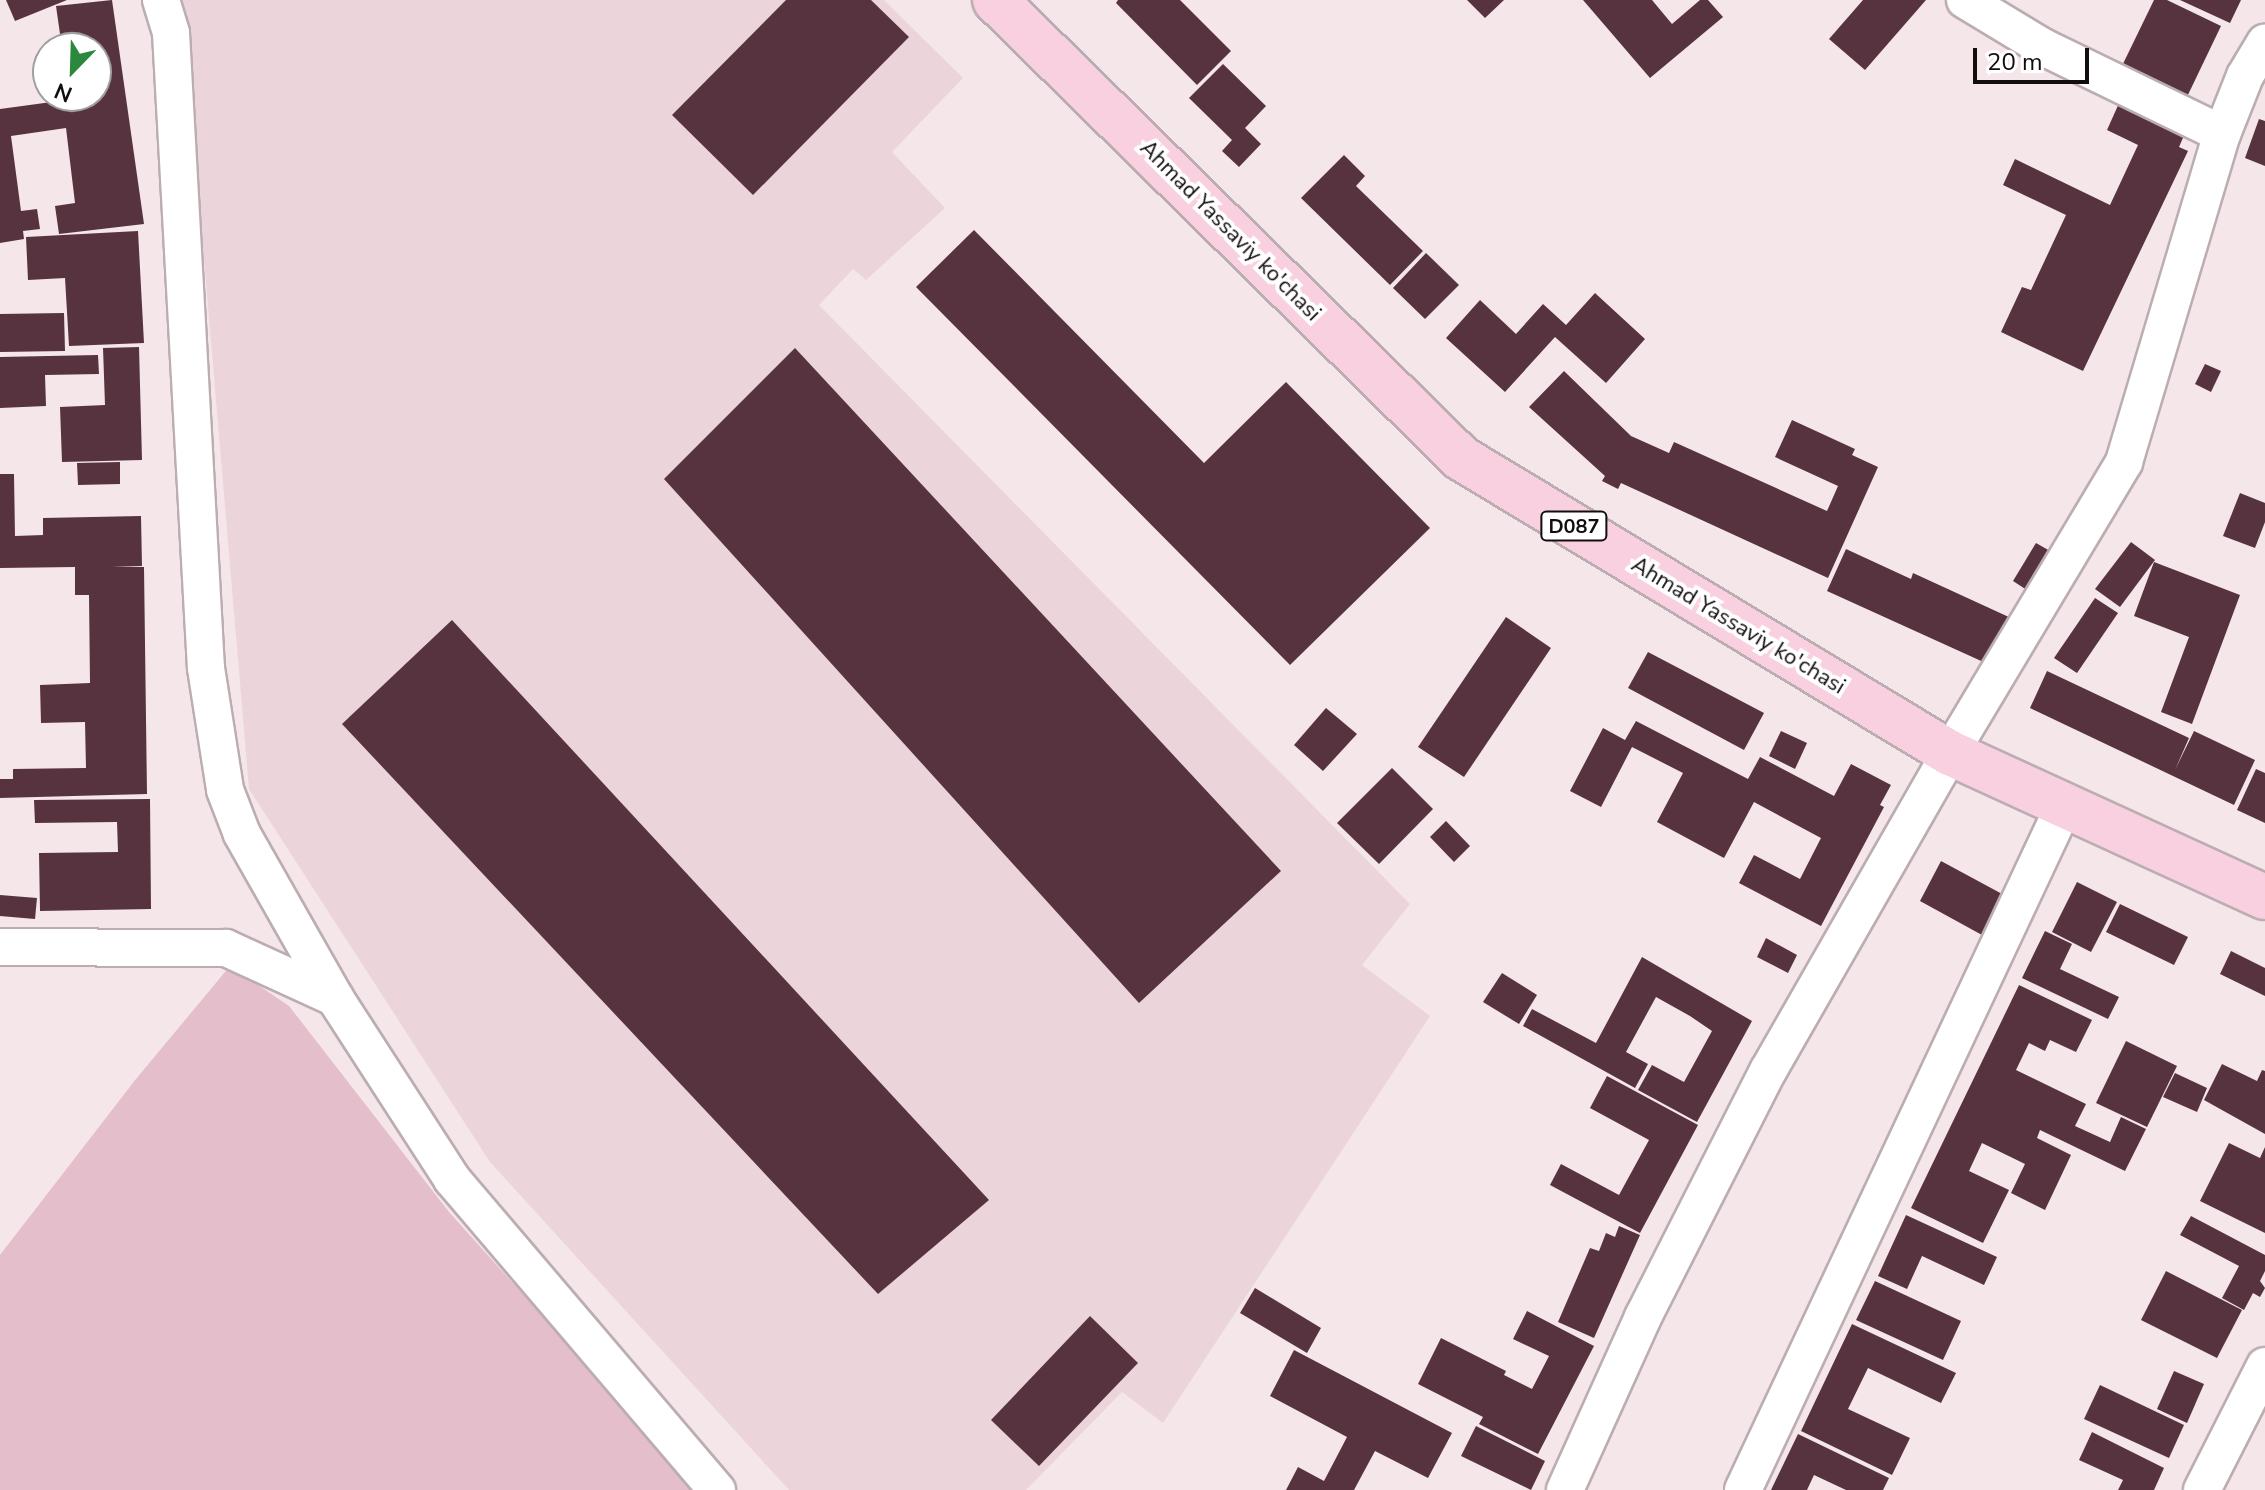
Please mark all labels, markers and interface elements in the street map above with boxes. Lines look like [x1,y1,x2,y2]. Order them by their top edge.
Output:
north arrow [32,32,112,112]
scale bar [1977,32,2093,82]
text: 20 m [1987,46,2043,78]
text: N [50,75,77,109]
street label: Ahmad Yassaviy ko'chasi [1134,135,1326,327]
road number: D087 [1540,510,1608,542]
street label: Ahmad Yassaviy ko'chasi [1626,552,1850,700]

